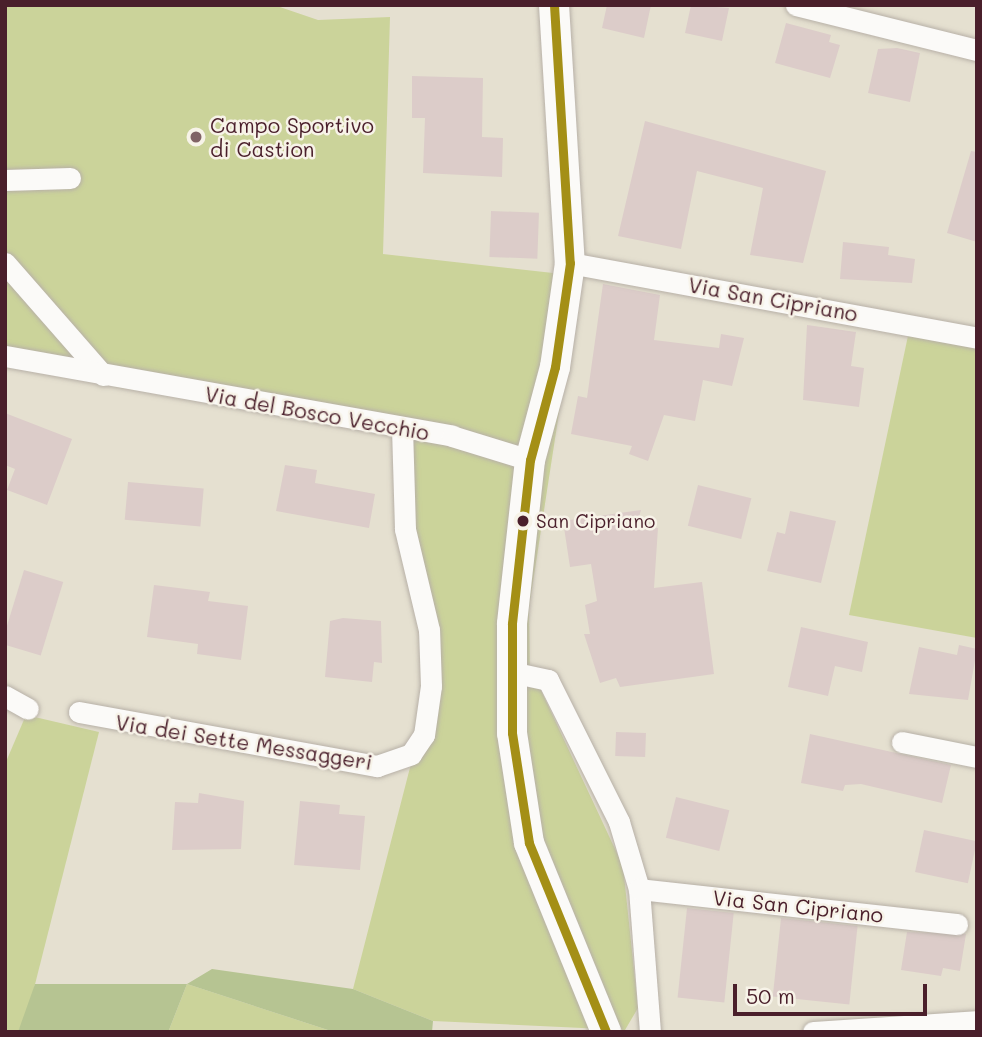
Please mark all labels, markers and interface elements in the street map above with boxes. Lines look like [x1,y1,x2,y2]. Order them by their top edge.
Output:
place label: Campo Sportivo di Castion [210,112,374,162]
marker: Campo Sportivo di Castion [188,129,204,145]
street label: Via San Cipriano [686,272,860,326]
street label: Via del Bosco Vecchio [203,381,431,445]
place label: San Cipriano [536,510,655,532]
marker: San Cipriano [516,514,530,528]
street label: Via dei Sette Messaggeri [114,709,374,775]
street label: Via San Cipriano [711,885,885,927]
scale bar [737,970,931,1014]
text: 50 m [746,982,795,1009]

